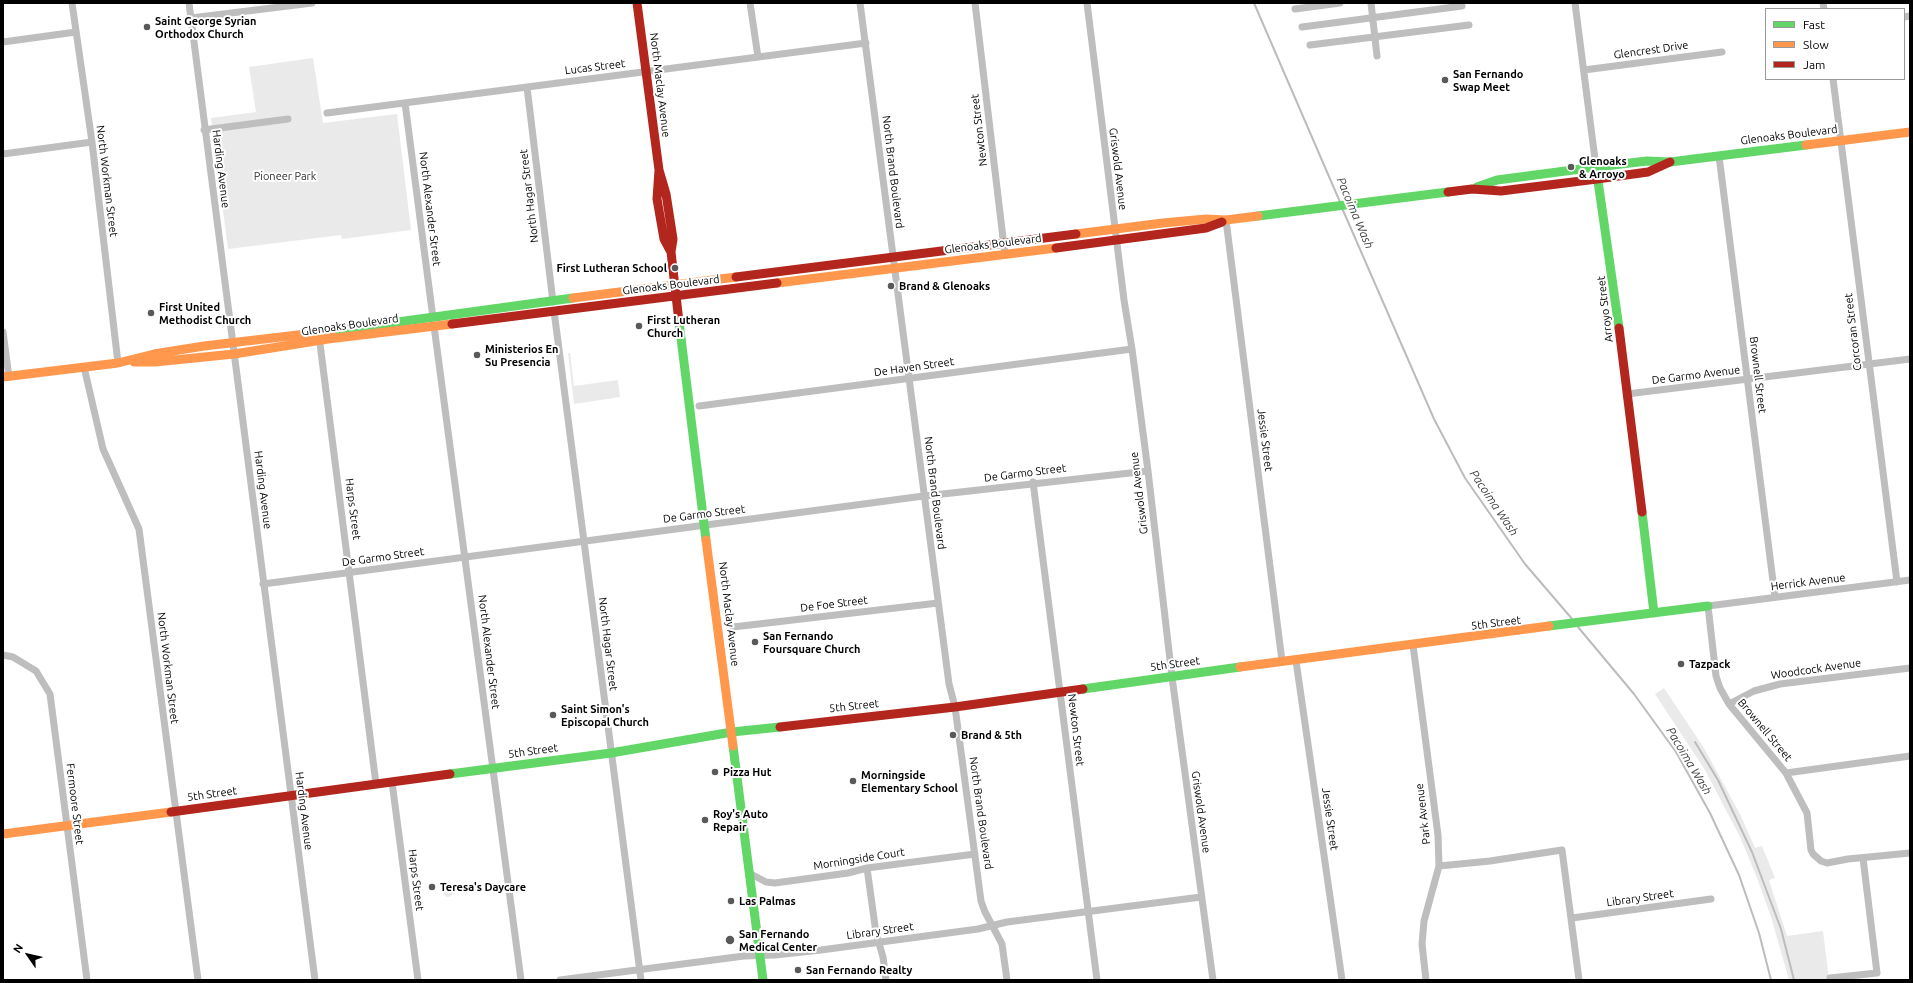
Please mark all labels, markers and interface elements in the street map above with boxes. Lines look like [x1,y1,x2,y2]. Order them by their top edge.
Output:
legend [1765,8,1905,80]
place label: Saint George Syrian Orthodox Church [155,14,256,40]
text: Fast [1803,18,1825,31]
marker: Saint George Syrian Orthodox Church [142,22,152,32]
street label: North Maclay Avenue [647,32,673,138]
street label: Glencrest Drive [1613,38,1689,62]
text: Slow [1803,38,1829,51]
street label: Lucas Street [564,57,626,77]
text: Jam [1803,58,1825,71]
place label: San Fernando Swap Meet [1453,67,1523,93]
marker: San Fernando Swap Meet [1440,75,1450,85]
street label: Newton Street [968,93,990,167]
street label: North Brand Boulevard [880,115,906,229]
street label: Glenoaks Boulevard [1740,122,1838,148]
street label: North Workman Street [94,124,120,238]
street label: Griswold Avenue [1106,127,1130,211]
street label: Harding Avenue [210,129,232,209]
street label: North Hagar Street [517,148,541,244]
street label: North Alexander Street [416,151,444,267]
place label: Glenoaks & Arroyo [1579,154,1627,180]
marker: Glenoaks & Arroyo [1566,162,1576,172]
park label: Pioneer Park [254,169,316,183]
water label: Pacoima Wash [1333,175,1377,251]
street label: Glenoaks Boulevard [944,231,1042,257]
place label: First Lutheran School [557,261,667,275]
marker: First Lutheran School [670,263,680,273]
street label: Glenoaks Boulevard [622,272,720,298]
street label: Arroyo Street [1594,275,1616,343]
place label: Brand & Glenoaks [899,279,990,293]
marker: Brand & Glenoaks [886,281,896,291]
street label: Corcoran Street [1842,292,1864,372]
place label: First United Methodist Church [159,300,251,326]
marker: First United Methodist Church [146,308,156,318]
street label: Glenoaks Boulevard [301,312,399,338]
place label: First Lutheran Church [647,313,720,339]
marker: First Lutheran Church [634,321,644,331]
street label: Brownell Street [1747,336,1769,414]
place label: Ministerios En Su Presencia [485,342,558,368]
marker: Ministerios En Su Presencia [472,350,482,360]
street label: De Haven Street [873,355,955,379]
street label: De Garmo Avenue [1651,363,1741,387]
street label: Jessie Street [1255,408,1275,472]
street label: North Brand Boulevard [922,436,948,550]
street label: Harding Avenue [252,450,274,530]
street label: Griswold Avenue [1127,451,1151,535]
street label: De Garmo Street [983,461,1067,485]
water label: Pacoima Wash [1467,467,1521,539]
street label: Harps Street [343,477,363,541]
street label: De Garmo Street [662,502,746,526]
street label: De Garmo Street [341,545,425,569]
street label: North Maclay Avenue [716,561,742,667]
street label: Herrick Avenue [1770,571,1846,593]
street label: De Foe Street [800,593,868,615]
street label: North Alexander Street [475,594,503,710]
street label: North Hagar Street [596,596,620,692]
street label: North Workman Street [155,611,181,725]
street label: 5th Street [1470,613,1522,633]
place label: San Fernando Foursquare Church [763,629,860,655]
marker: San Fernando Foursquare Church [750,637,760,647]
street label: 5th Street [1149,654,1201,674]
street label: Woodcock Avenue [1770,656,1862,682]
place label: Tazpack [1689,657,1730,671]
marker: Tazpack [1676,659,1686,669]
street label: Newton Street [1065,693,1087,767]
street label: Brownell Street [1735,696,1795,764]
street label: 5th Street [828,697,880,715]
place label: Saint Simon's Episcopal Church [561,702,649,728]
marker: Saint Simon's Episcopal Church [548,710,558,720]
water label: Pacoima Wash [1663,725,1715,797]
place label: Brand & 5th [961,728,1022,742]
marker: Brand & 5th [948,730,958,740]
street label: 5th Street [507,741,559,761]
street label: North Brand Boulevard [967,756,995,870]
street label: Fermoore Street [63,763,87,845]
place label: Pizza Hut [723,765,771,779]
marker: Pizza Hut [710,767,720,777]
place label: Morningside Elementary School [861,768,958,794]
street label: Griswold Avenue [1189,770,1213,854]
street label: Harding Avenue [293,771,315,851]
marker: Morningside Elementary School [848,776,858,786]
street label: Park Avenue [1413,783,1433,845]
street label: 5th Street [186,784,238,804]
street label: Jessie Street [1319,787,1341,851]
place label: Roy's Auto Repair [713,807,768,833]
marker: Roy's Auto Repair [700,815,710,825]
street label: Morningside Court [812,845,906,873]
street label: Harps Street [406,848,426,912]
place label: Teresa's Daycare [440,880,526,894]
marker: Teresa's Daycare [427,882,437,892]
street label: Library Street [1606,887,1674,909]
place label: Las Palmas [739,894,796,908]
marker: Las Palmas [726,896,736,906]
street label: Library Street [846,920,914,942]
place label: San Fernando Medical Center [739,927,817,953]
marker: San Fernando Medical Center [724,934,736,946]
north arrow [8,935,48,975]
text: N [11,942,25,955]
place label: San Fernando Realty [806,963,912,977]
marker: San Fernando Realty [793,965,803,975]

